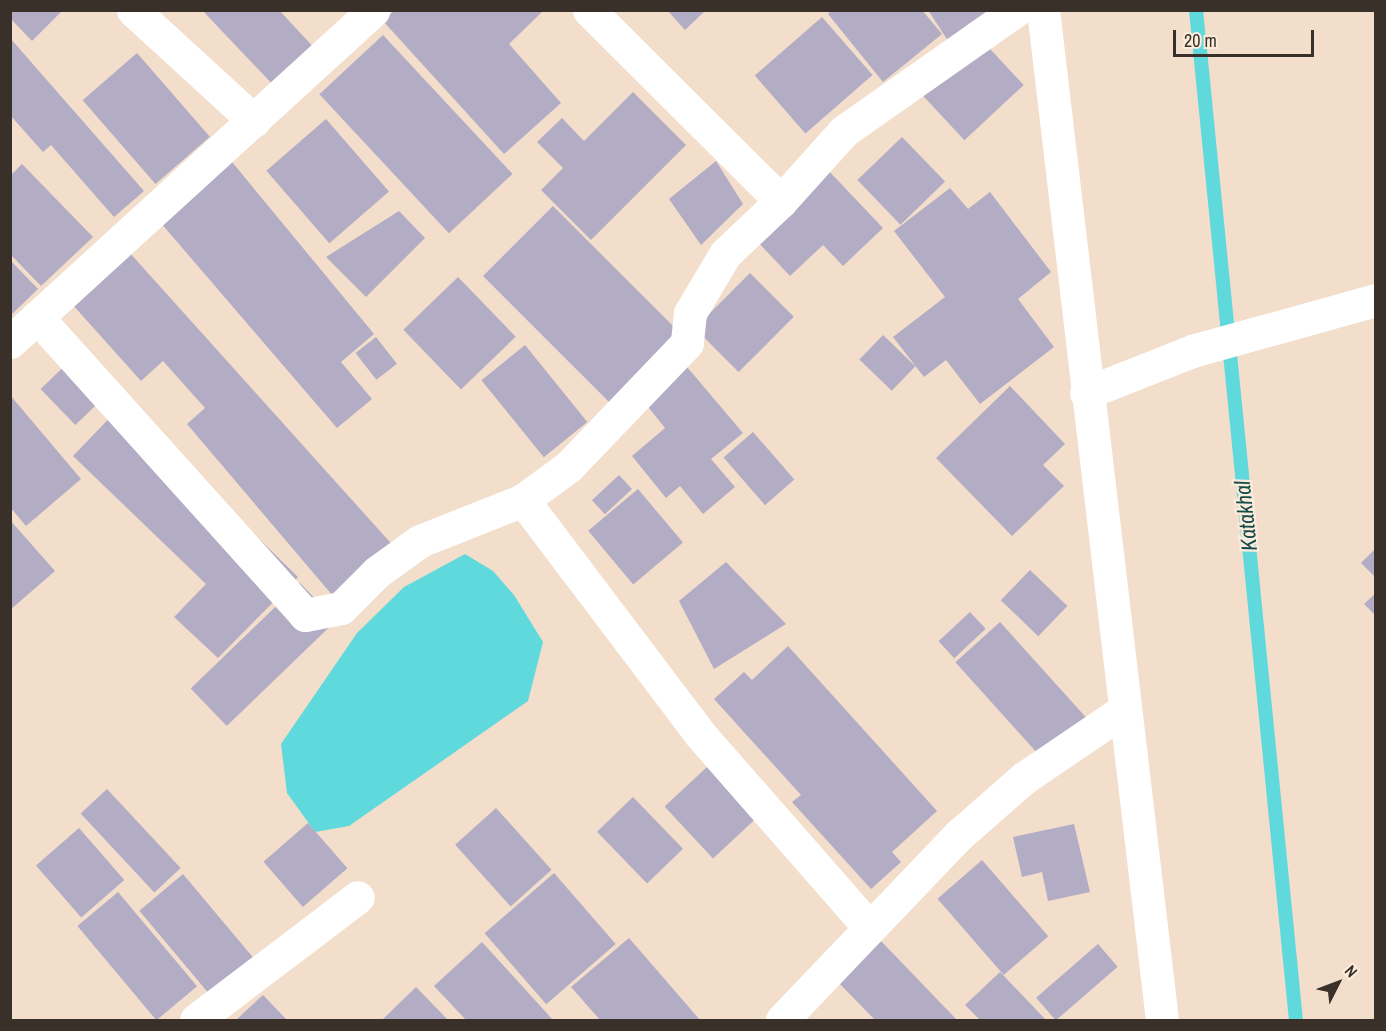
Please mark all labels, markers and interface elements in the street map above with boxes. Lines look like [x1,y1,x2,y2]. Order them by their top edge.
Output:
scale bar [1176,18,1317,56]
text: 20 m [1184,28,1217,53]
water label: Katakhal [1229,480,1263,552]
north arrow [1308,953,1368,1013]
text: N [1340,960,1363,982]

